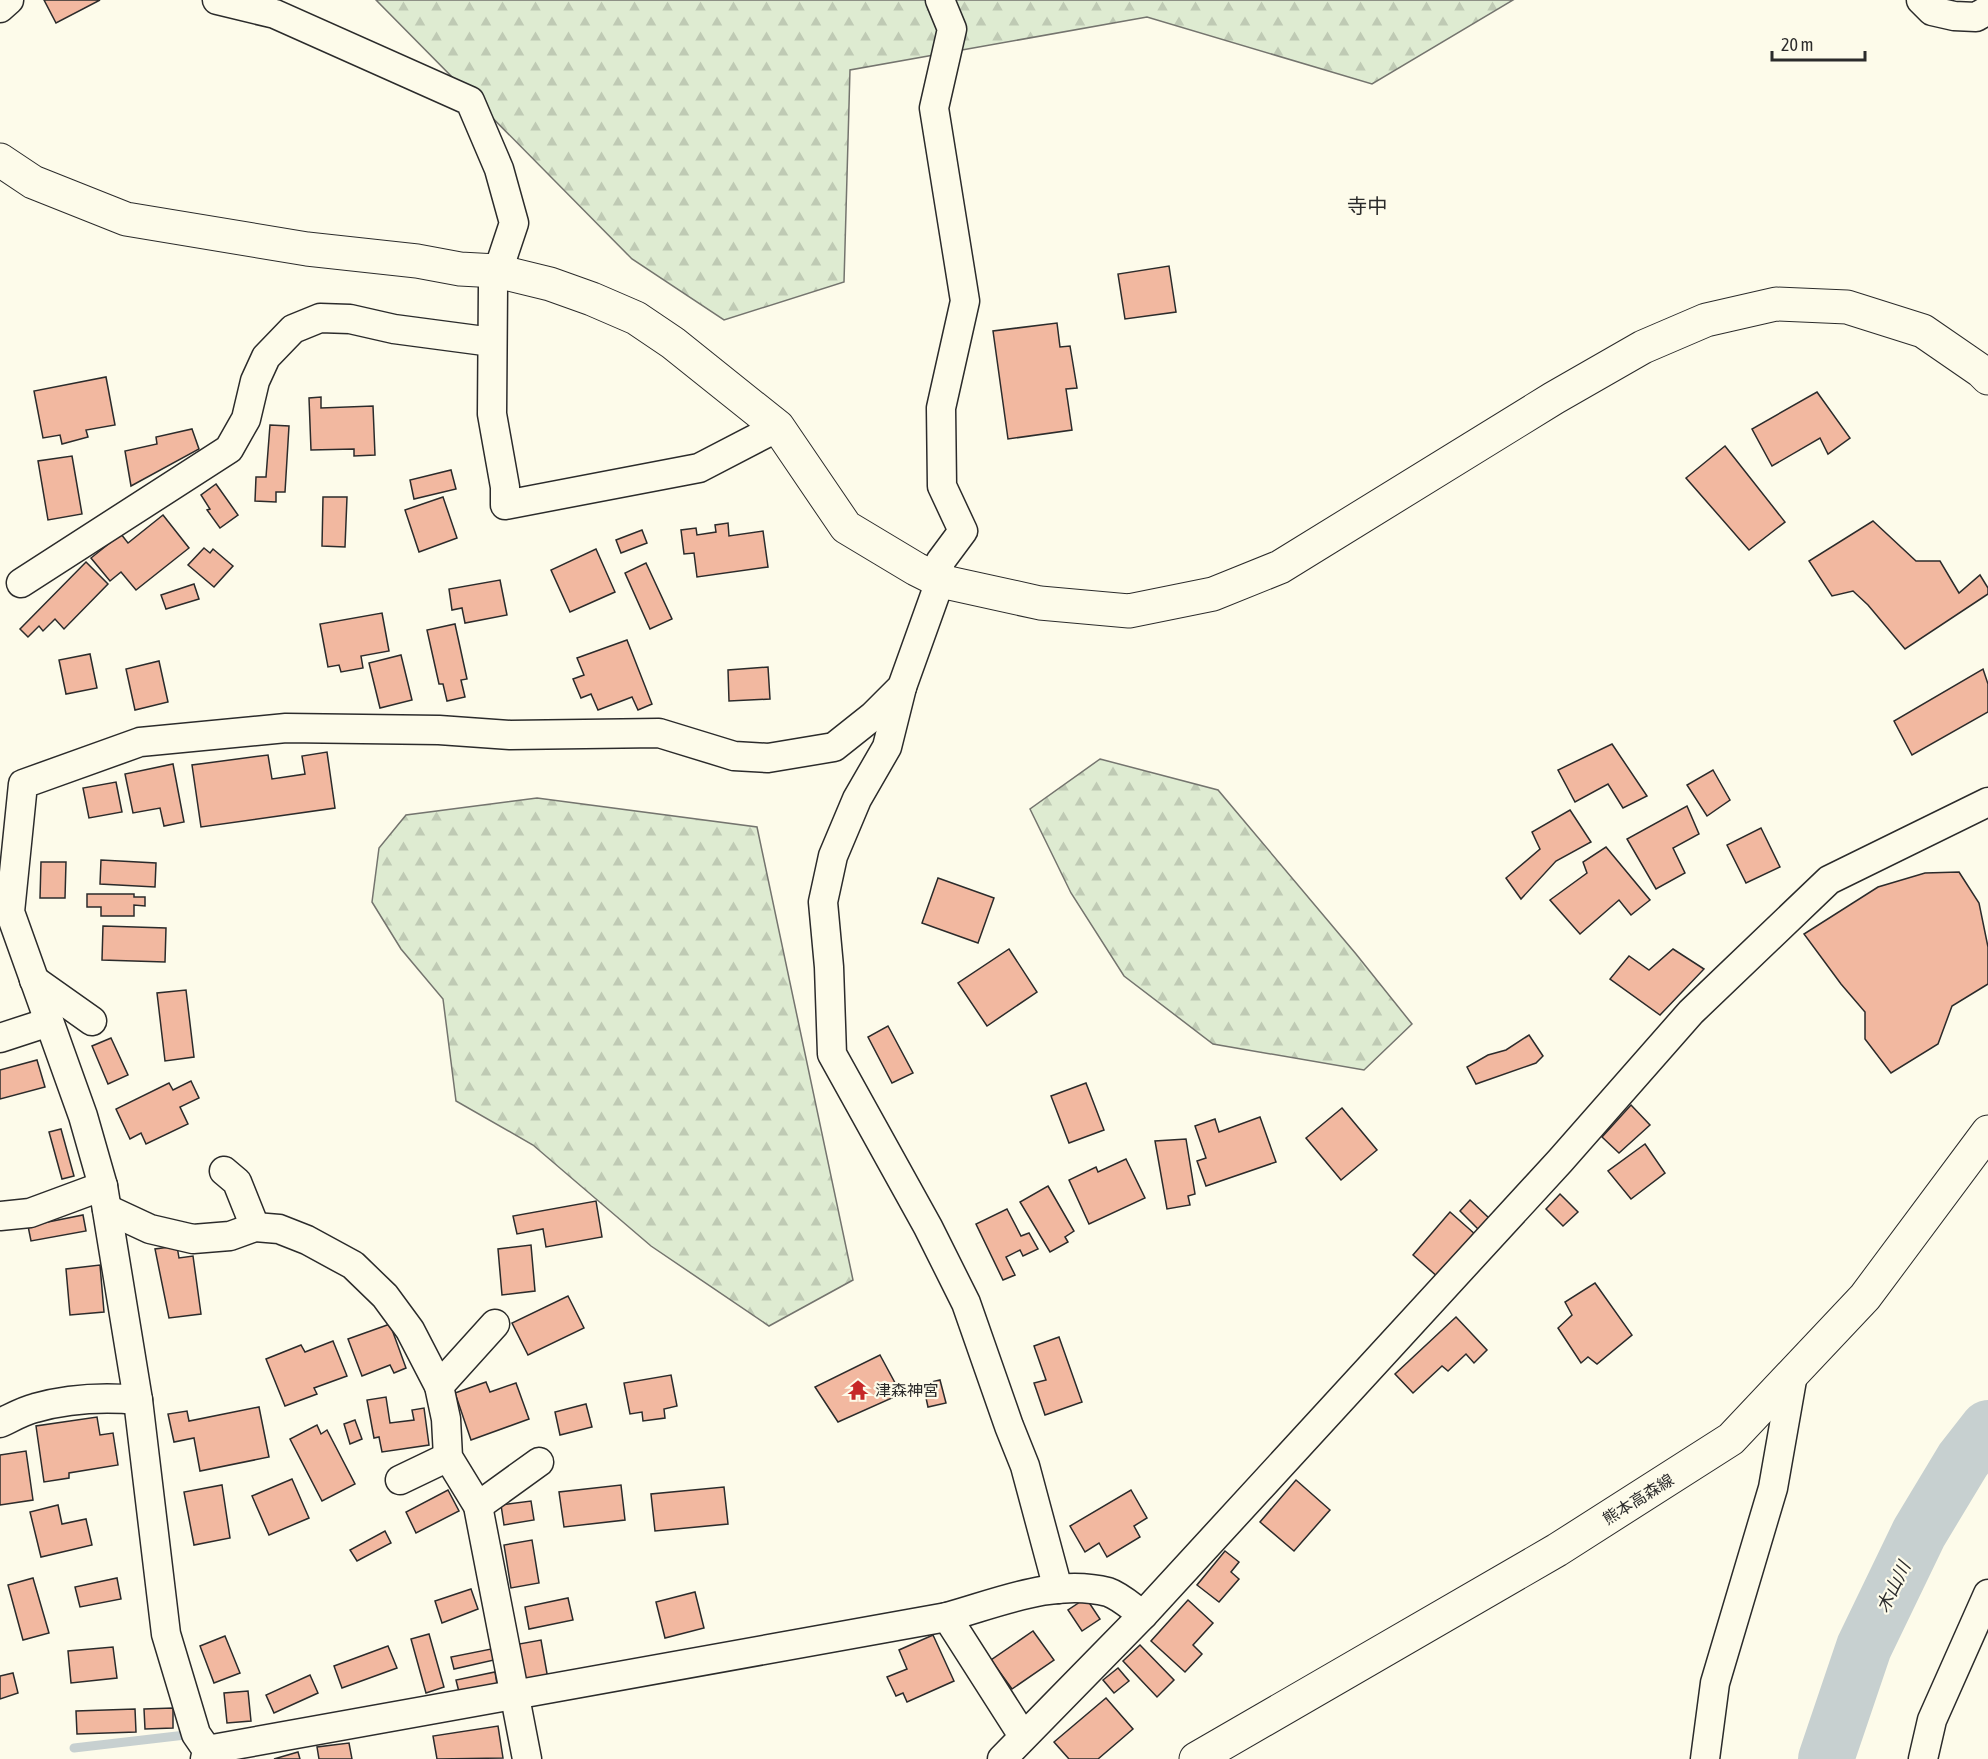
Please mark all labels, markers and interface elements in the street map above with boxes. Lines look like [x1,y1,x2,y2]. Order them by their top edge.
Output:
scale bar [1772,24,1865,62]
text: 20 m [1781,34,1813,55]
district label: 寺中 [1347,194,1387,217]
temple icon: 津森神宮 [846,1378,870,1402]
place label: 津森神宮 [875,1381,939,1399]
street label: 熊本高森線 [1599,1470,1677,1528]
water label: 木山川 [1872,1556,1915,1616]

